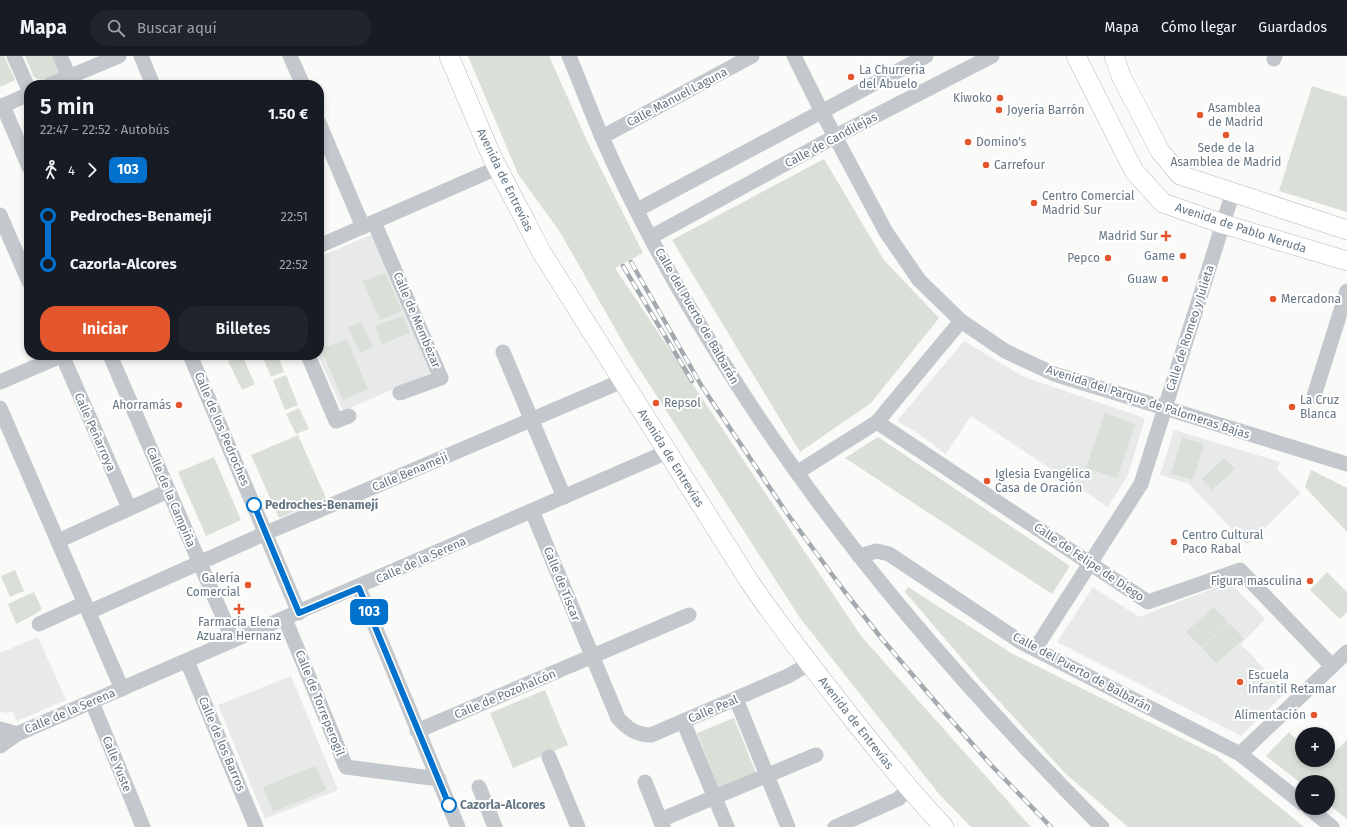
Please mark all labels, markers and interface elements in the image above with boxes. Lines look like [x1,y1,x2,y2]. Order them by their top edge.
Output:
search box [91,10,371,46]
text: Mapa [20,16,67,39]
icon: search [105,17,127,39]
text: Buscar aquí [137,19,217,37]
text: Mapa [1105,19,1139,36]
text: Cómo llegar [1161,19,1236,36]
text: Guardados [1258,19,1327,36]
place label: La Churrería del Abuelo [859,63,925,91]
street label: Calle Manuel Laguna [624,65,730,129]
marker: La Churrería del Abuelo [846,72,856,82]
place label: Kiwoko [953,91,992,105]
text: 5 min [40,93,95,120]
marker: Kiwoko [995,93,1005,103]
place label: Asamblea de Madrid [1208,101,1263,129]
place label: Joyería Barrón [1007,103,1085,117]
text: 1.50 € [268,105,308,123]
marker: Joyería Barrón [994,105,1004,115]
street label: Calle de Candilejas [782,110,880,170]
marker: Asamblea de Madrid [1195,110,1205,120]
text: 22:47 – 22:52 · Autobús [40,122,169,137]
street label: Avenida de Entrevías [474,126,536,234]
marker: Sede de la Asamblea de Madrid [1221,130,1231,140]
place label: Domino's [976,135,1027,149]
marker: Domino's [963,137,973,147]
place label: Sede de la Asamblea de Madrid [1170,141,1282,169]
place label: Carrefour [994,158,1045,172]
icon: walk [40,159,62,181]
icon: forward [81,159,103,181]
marker: Carrefour [981,160,991,170]
text: 103 [117,161,139,178]
text: 4 [68,163,75,178]
place label: Centro Comercial Madrid Sur [1042,189,1135,217]
marker: Centro Comercial Madrid Sur [1029,198,1039,208]
street label: Avenida de Pablo Neruda [1174,200,1308,256]
text: Pedroches-Benamejí [70,207,212,225]
text: 22:51 [280,209,308,224]
place label: Madrid Sur [1098,229,1158,243]
marker: Madrid Sur [1161,231,1171,241]
street label: Calle del Puerto de Balbarán [652,246,742,386]
place label: Game [1144,249,1175,263]
place label: Pepco [1067,251,1100,265]
marker: Game [1178,251,1188,261]
marker: Pepco [1103,253,1113,263]
text: Cazorla-Alcores [70,255,177,273]
text: 22:52 [279,257,308,272]
street label: Calle de Romeo y Julieta [1163,263,1217,393]
street label: Calle de Membézar [391,270,444,370]
place label: Guaw [1127,272,1157,286]
marker: Guaw [1160,274,1170,284]
place label: Mercadona [1281,292,1341,306]
marker: Mercadona [1268,294,1278,304]
button: Iniciar [40,306,170,352]
button: Billetes [178,306,308,352]
street label: Avenida del Parque de Palomeras Bajas [1044,362,1252,442]
street label: Calle de los Pedroches [192,370,253,488]
street label: Calle Peñarroya [71,391,119,473]
place label: La Cruz Blanca [1300,393,1339,421]
place label: Repsol [664,396,701,410]
place label: Ahorramás [112,398,171,412]
marker: Repsol [651,398,661,408]
marker: Ahorramás [174,400,184,410]
marker: La Cruz Blanca [1287,402,1297,412]
street label: Avenida de Entrevías [635,406,707,510]
street label: Calle de la Campiña [144,445,198,549]
street label: Calle Benamejí [370,450,451,494]
place label: Iglesia Evangélica Casa de Oración [995,467,1091,495]
marker: Iglesia Evangélica Casa de Oración [982,476,992,486]
marker: Pedroches-Benamejí [246,497,262,513]
place label: Pedroches-Benamejí [265,498,379,512]
street label: Calle de Felipe de Diego [1031,520,1147,604]
place label: Centro Cultural Paco Rabal [1182,528,1264,556]
street label: Calle de la Serena [374,534,468,586]
marker: Centro Cultural Paco Rabal [1169,537,1179,547]
street label: Calle de Tíscar [541,545,583,623]
place label: Galería Comercial [186,571,240,599]
place label: Figura masculina [1211,574,1302,588]
marker: Figura masculina [1305,576,1315,586]
marker: Galería Comercial [243,580,253,590]
line badge: 103 [346,599,392,625]
text: 103 [358,603,380,620]
marker: Farmacia Elena Azuara Hernanz [234,604,244,614]
place label: Farmacia Elena Azuara Hernanz [197,615,281,643]
street label: Calle del Puerto de Balbarán [1010,630,1154,714]
street label: Calle de Torreperogil [292,648,348,758]
street label: Calle de Pozohalcón [452,666,558,722]
place label: Escuela Infantil Retamar [1248,668,1337,696]
street label: Avenida de Entrevías [816,674,897,772]
marker: Escuela Infantil Retamar [1235,677,1245,687]
street label: Calle de la Serena [23,686,117,736]
street label: Calle Peal [686,692,740,726]
street label: Calle de los Barros [196,695,248,794]
place label: Alimentación [1234,708,1306,722]
marker: Alimentación [1309,710,1319,720]
map controls [1295,727,1335,815]
button: + [1295,727,1335,767]
street label: Calle Yuste [99,734,135,794]
button: − [1295,775,1335,815]
marker: Cazorla-Alcores [441,797,457,813]
place label: Cazorla-Alcores [460,798,546,812]

